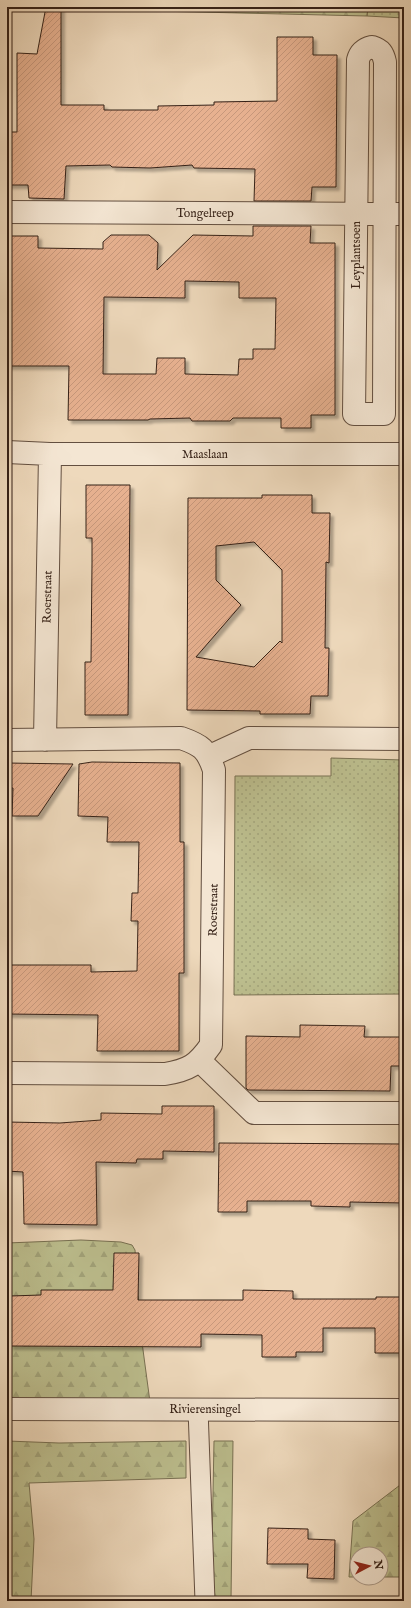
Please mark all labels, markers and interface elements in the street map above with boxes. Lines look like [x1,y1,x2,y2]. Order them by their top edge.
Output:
street label: Tongelreep [176,206,234,222]
street label: Leyplantsoen [349,220,365,289]
street label: Maaslaan [182,447,229,462]
street label: Roerstraat [40,571,55,623]
street label: Roerstraat [206,884,221,936]
street label: Rivierensingel [169,1402,242,1417]
north arrow [349,1546,389,1586]
text: N [370,1558,386,1571]

